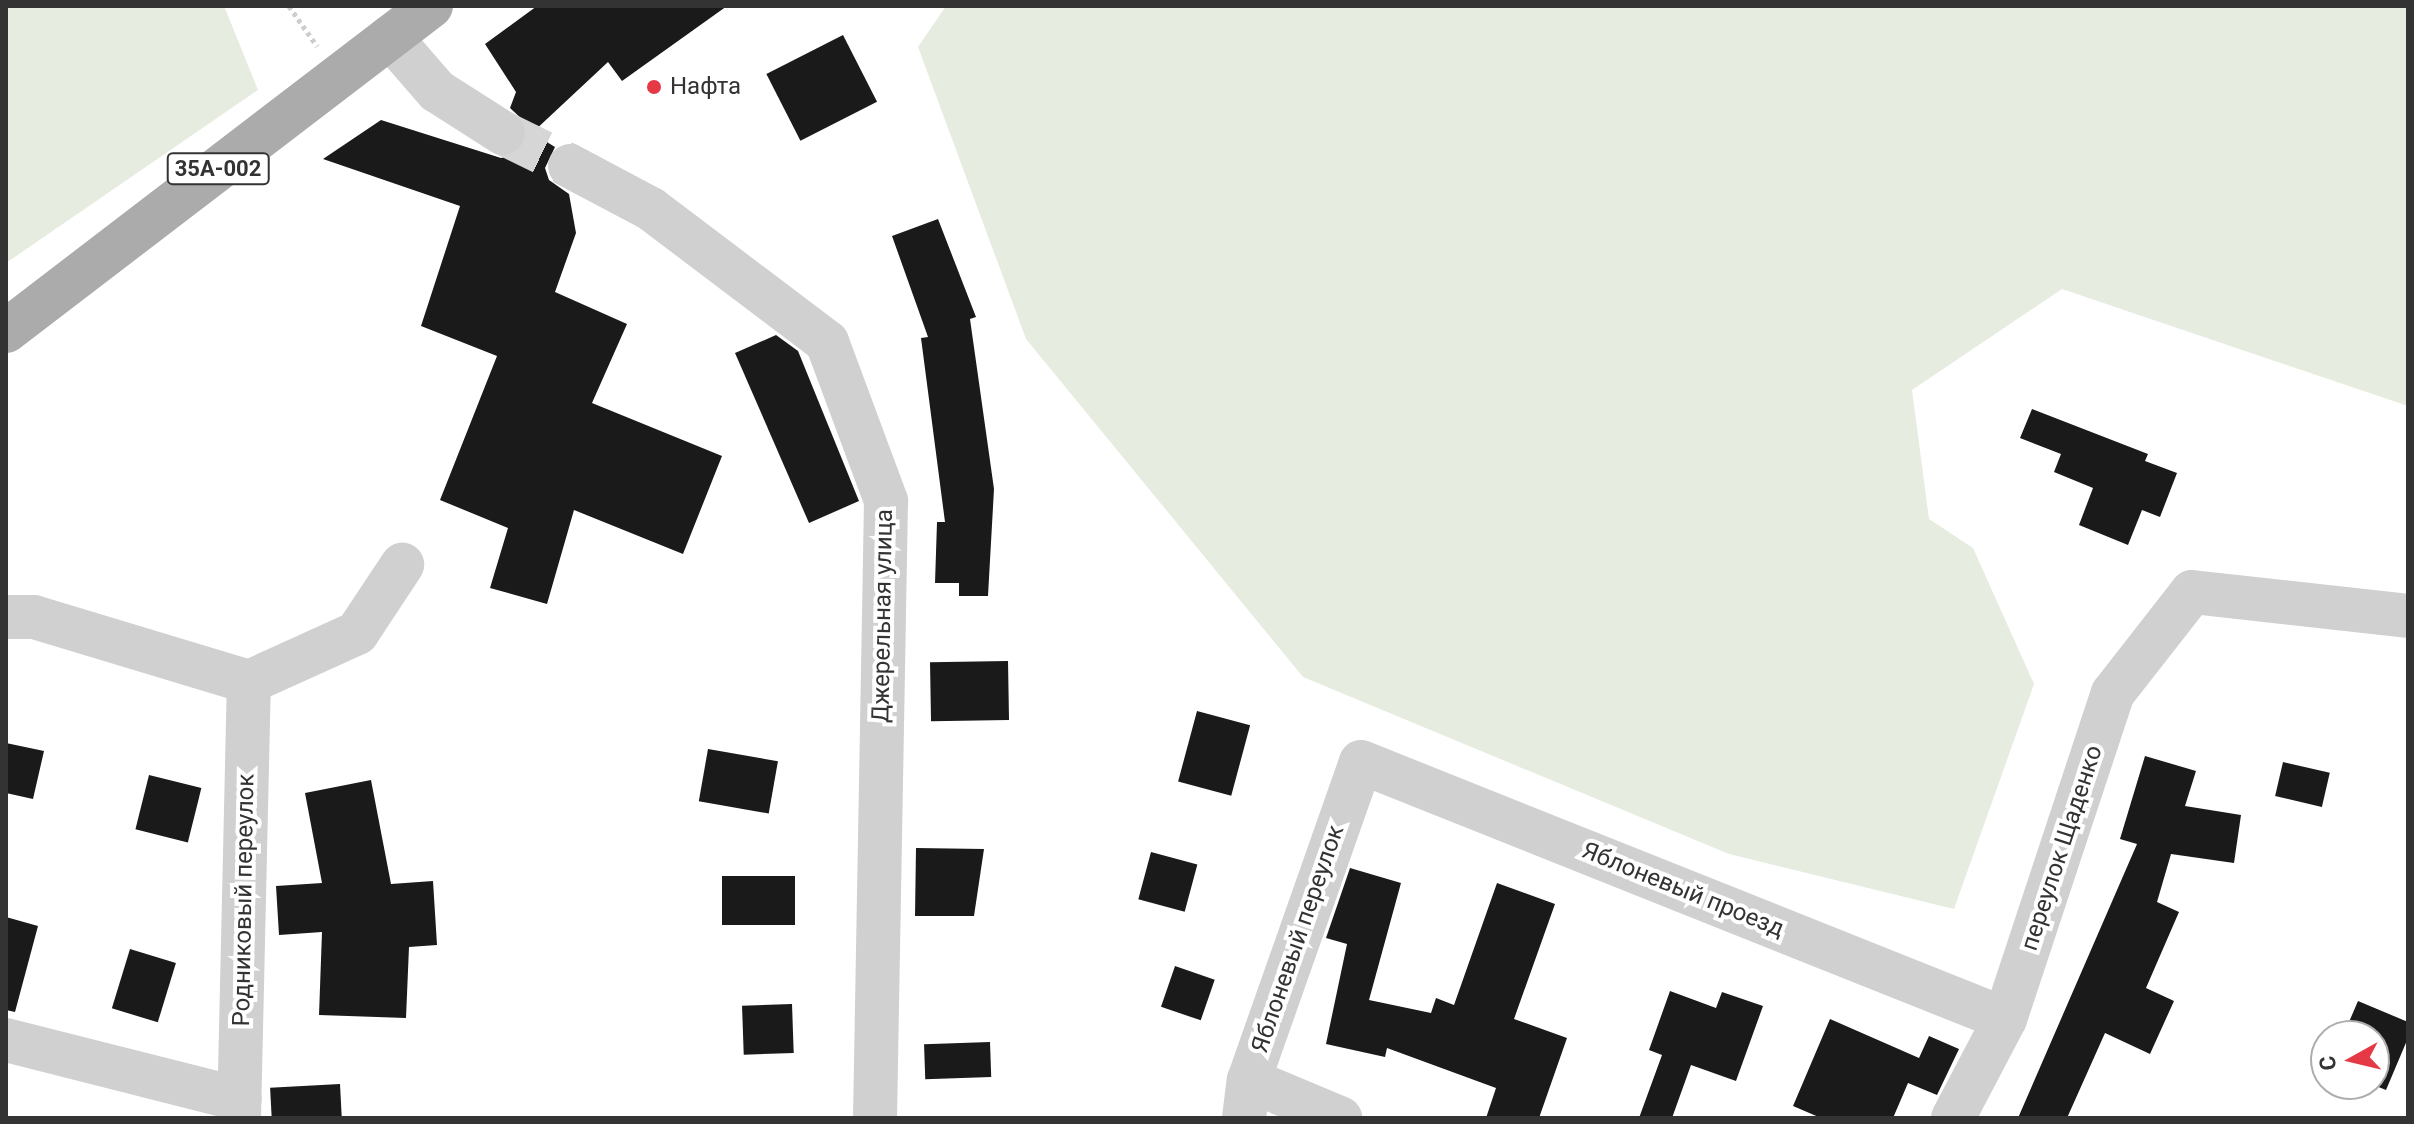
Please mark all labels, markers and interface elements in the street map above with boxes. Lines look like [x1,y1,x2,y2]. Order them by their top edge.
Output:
place label: Нафта [670,73,741,101]
marker: Нафта [645,78,663,96]
road number: 35А-002 [166,151,270,187]
street label: Джерельная улица [867,509,899,723]
street label: переулок Щаденко [2015,742,2109,954]
street label: Родниковый переулок [227,773,261,1027]
street label: Яблоневый переулок [1245,821,1351,1057]
street label: Яблоневый проезд [1578,836,1788,944]
north arrow [2310,1020,2390,1100]
text: С [2314,1054,2341,1072]

